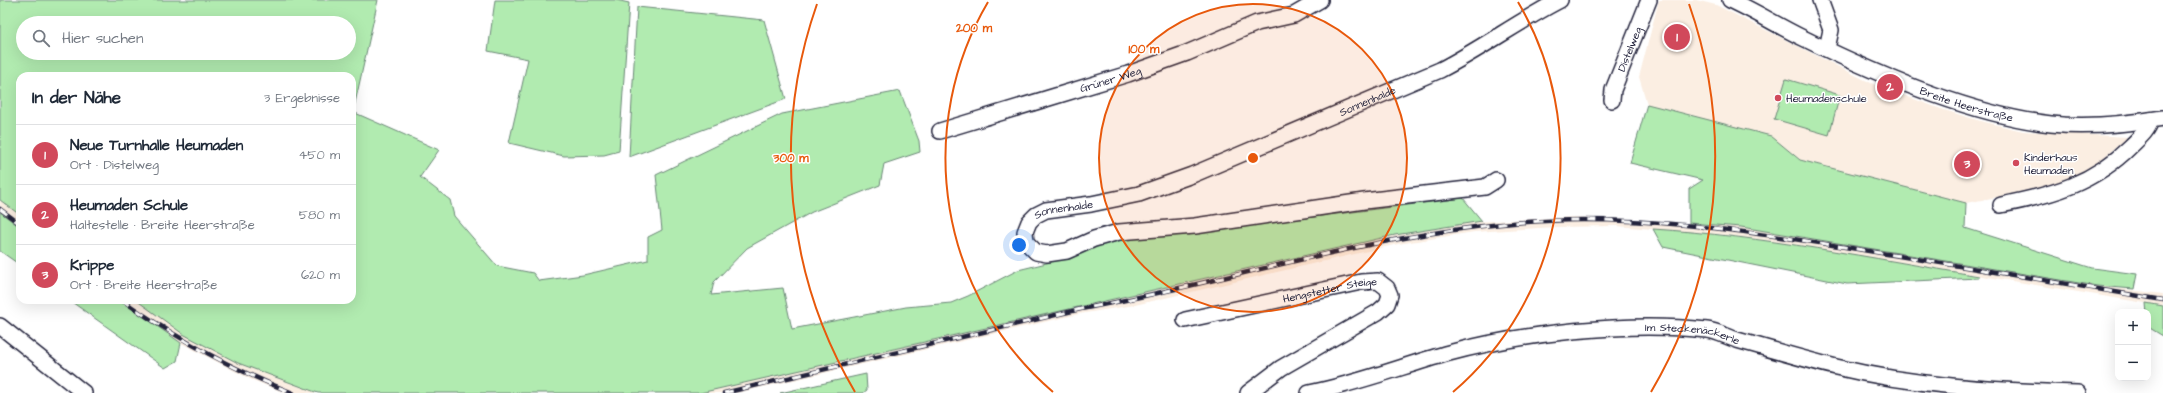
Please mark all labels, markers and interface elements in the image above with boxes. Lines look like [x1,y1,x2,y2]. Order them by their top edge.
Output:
search box [16,16,356,60]
text: 200 m [955,20,993,37]
pin: 1 [1664,22,1690,52]
street label: Distelweg [1614,24,1646,74]
icon: search [30,27,52,49]
text: Hier suchen [62,28,143,49]
text: 100 m [1129,41,1160,58]
street label: Grüner Weg [1078,62,1144,96]
pin: 2 [1877,72,1903,102]
street label: Sonnenhalde [1337,82,1398,119]
street label: Breite Heerstraße [1918,83,2015,125]
text: In der Nähe [32,86,121,110]
text: 3 Ergebnisse [264,89,340,107]
place label: Heumadenschule [1786,91,1867,106]
marker: Heumadenschule [1773,93,1783,103]
text: Neue Turnhalle Heumaden [70,135,243,156]
text: 1 [44,146,46,164]
text: 450 m [298,146,340,164]
pin: 3 [1954,149,1980,179]
text: 300 m [772,150,809,167]
place label: Kinderhaus Heumaden [2024,150,2078,178]
centre of rings [1246,151,1260,165]
text: Ort · Distelweg [70,156,159,174]
marker: Kinderhaus Heumaden [2011,158,2021,168]
text: Heumaden Schule [70,195,188,216]
street label: Sonnenhalde [1031,196,1094,222]
text: 2 [41,206,49,224]
text: 580 m [299,206,340,224]
text: Haltestelle · Breite Heerstraße [70,216,255,234]
your location [1009,235,1029,255]
text: Krippe [70,255,114,276]
text: 3 [42,266,48,284]
text: 620 m [301,266,340,284]
street label: Hengstetter Steige [1281,274,1377,306]
text: Ort · Breite Heerstraße [70,276,217,294]
map controls [2115,309,2151,381]
button: + [2115,309,2151,345]
street label: Im Steckenäckerle [1645,319,1742,348]
button: − [2115,345,2151,381]

